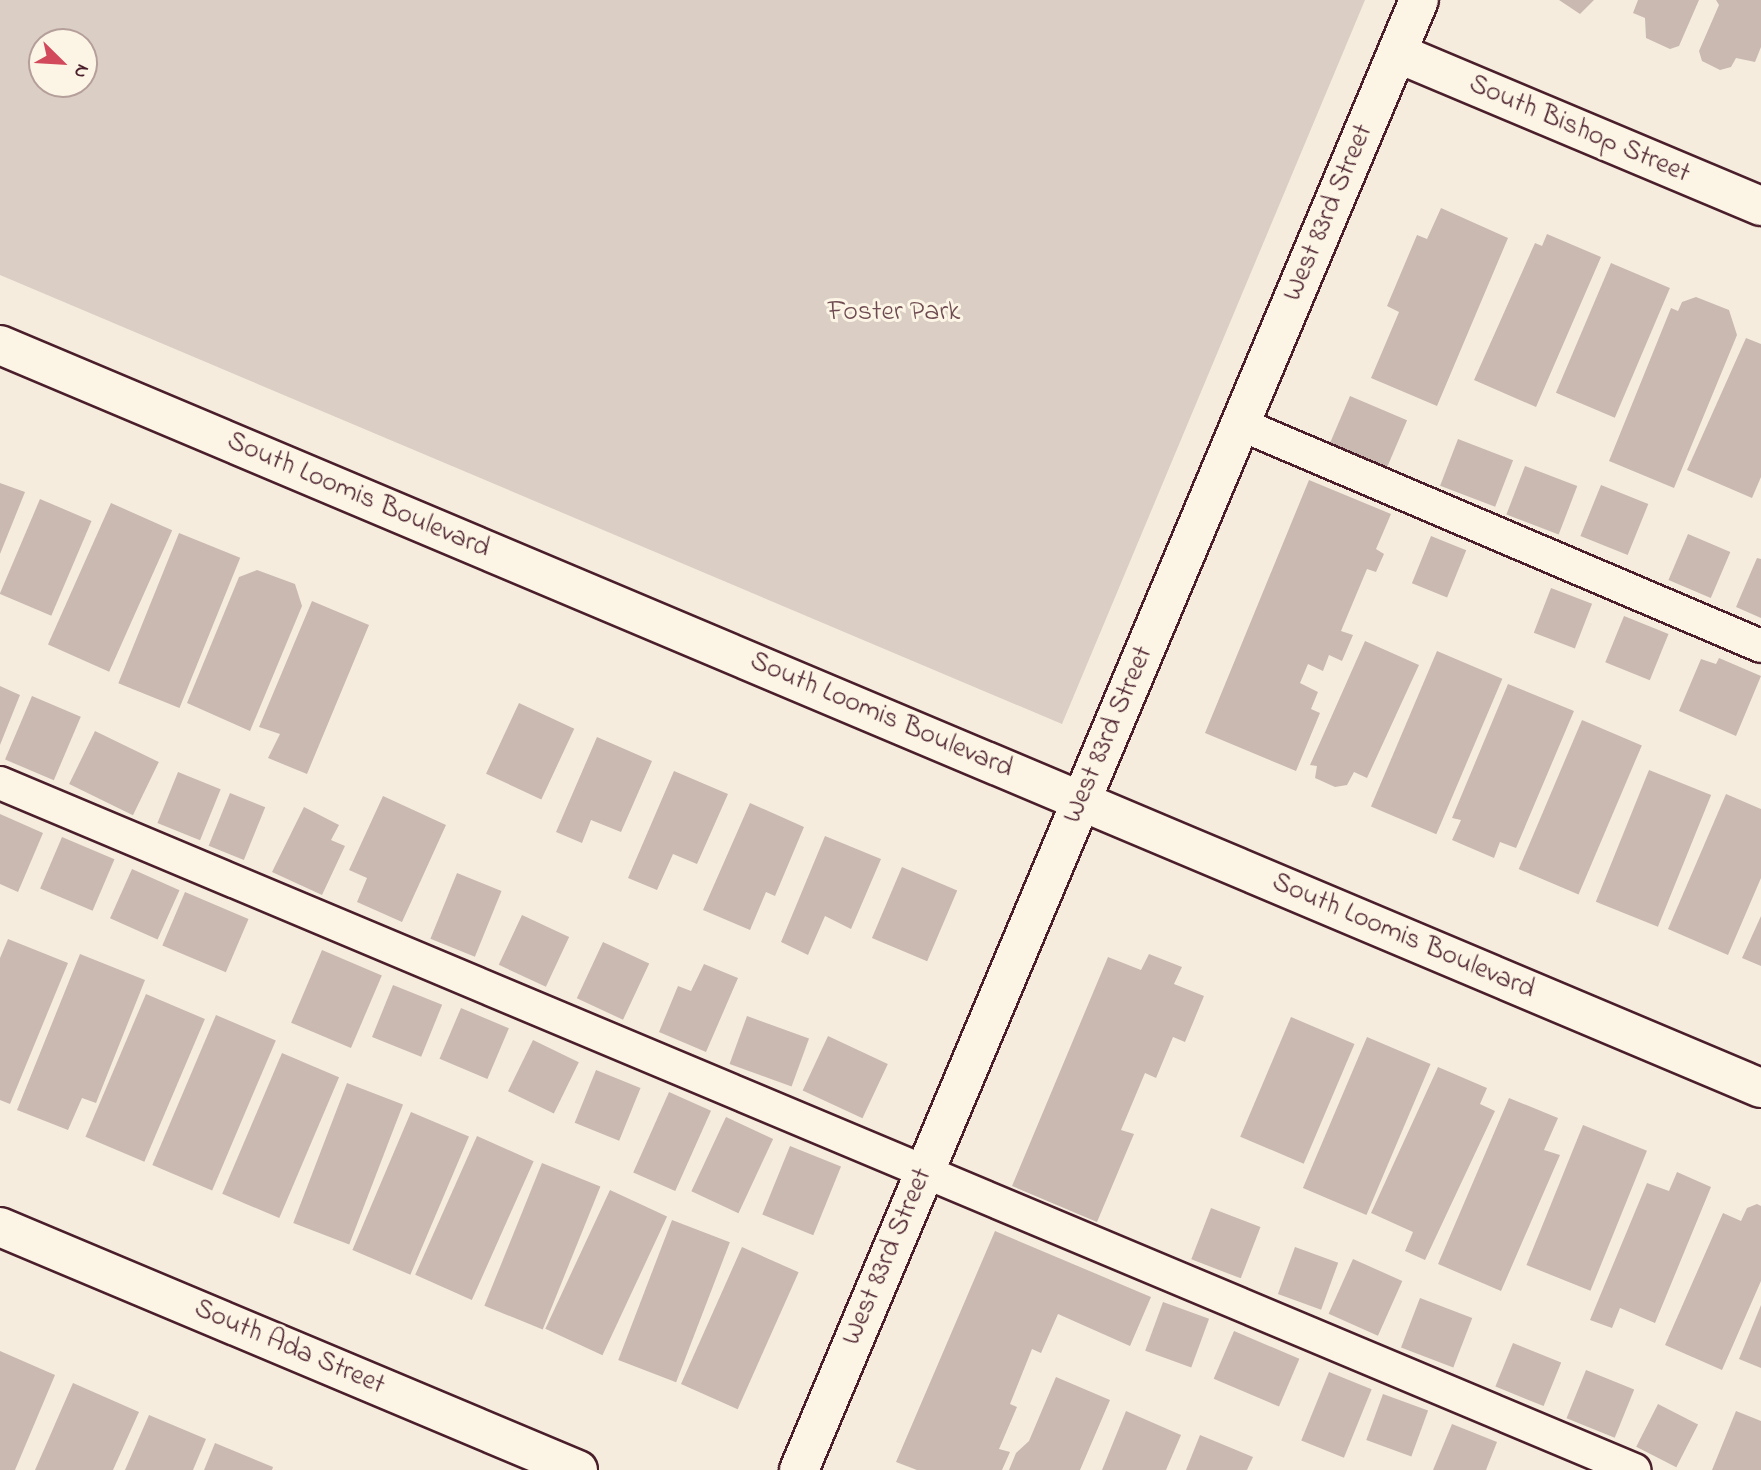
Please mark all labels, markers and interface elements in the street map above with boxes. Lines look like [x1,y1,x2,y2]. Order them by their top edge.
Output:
north arrow [28,28,98,98]
text: N [66,60,96,82]
street label: South Bishop Street [1463,68,1695,192]
street label: West 83rd Street [1277,119,1381,307]
park label: Foster Park [828,296,960,330]
street label: South Loomis Boulevard [221,425,495,567]
street label: West 83rd Street [1057,641,1161,829]
street label: South Loomis Boulevard [744,645,1018,787]
street label: South Loomis Boulevard [1266,866,1540,1008]
street label: West 83rd Street [836,1163,940,1351]
street label: South Ada Street [189,1293,389,1403]

